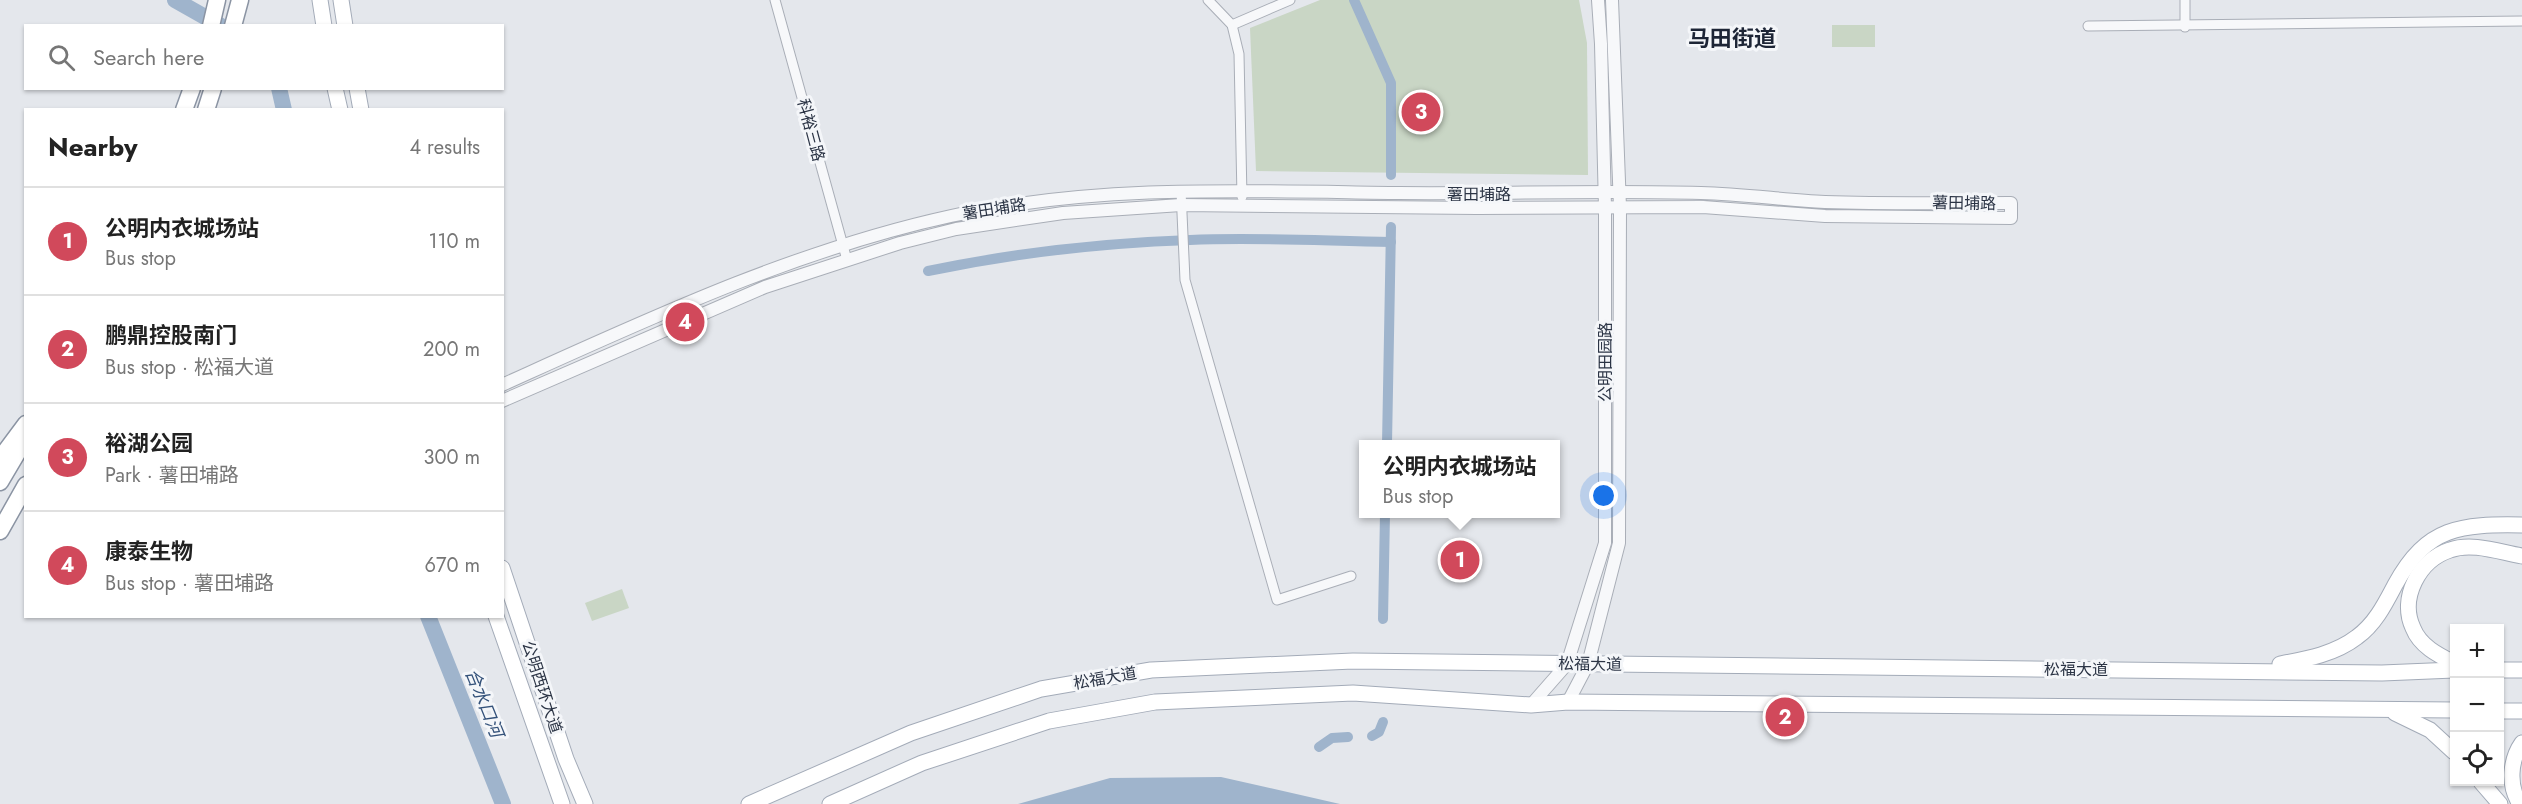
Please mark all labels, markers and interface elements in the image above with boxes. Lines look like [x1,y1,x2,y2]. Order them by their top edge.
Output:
district label: 马田街道 [1688,22,1776,54]
search box [24,24,504,90]
icon: search [45,41,78,74]
text: Search here [93,41,204,73]
pin: 3 [1402,90,1440,134]
street label: 科裕三路 [792,96,830,164]
text: Nearby [48,128,137,166]
text: 4 results [409,133,480,162]
street label: 薯田埔路 [1447,183,1511,206]
street label: 薯田埔路 [1932,191,1996,215]
street label: 薯田埔路 [961,193,1027,225]
text: 公明内衣城场站 [105,212,259,244]
text: 1 [62,227,73,256]
text: 110 m [428,227,480,256]
text: Bus stop [105,244,176,273]
pin: 4 [666,300,704,344]
text: 鹏鼎控股南门 [105,319,237,351]
street label: 公明田园路 [1594,322,1617,402]
text: 2 [61,335,74,364]
text: 200 m [423,335,480,364]
text: Bus stop · 松福大道 [105,353,274,382]
text: 裕湖公园 [105,427,193,459]
popup [1359,440,1560,518]
text: 3 [61,443,74,472]
text: 300 m [423,443,480,472]
text: 公明内衣城场站 [1382,450,1537,482]
text: Park · 薯田埔路 [105,461,239,490]
your location [1589,481,1618,510]
text: Bus stop [1382,482,1453,511]
text: 康泰生物 [105,535,193,567]
pin: 1 [1440,538,1480,582]
text: 4 [61,551,74,580]
text: 670 m [424,551,480,580]
text: Bus stop · 薯田埔路 [105,569,274,598]
map controls [2450,624,2504,786]
button: + [2450,624,2504,678]
street label: 公明西环大道 [516,638,568,736]
street label: 松福大道 [1558,652,1622,676]
street label: 松福大道 [2044,658,2108,681]
street label: 松福大道 [1071,661,1139,695]
water label: 合水口河 [458,665,511,744]
button: − [2450,678,2504,732]
pin: 2 [1766,694,1804,740]
button: locate [2450,732,2504,786]

